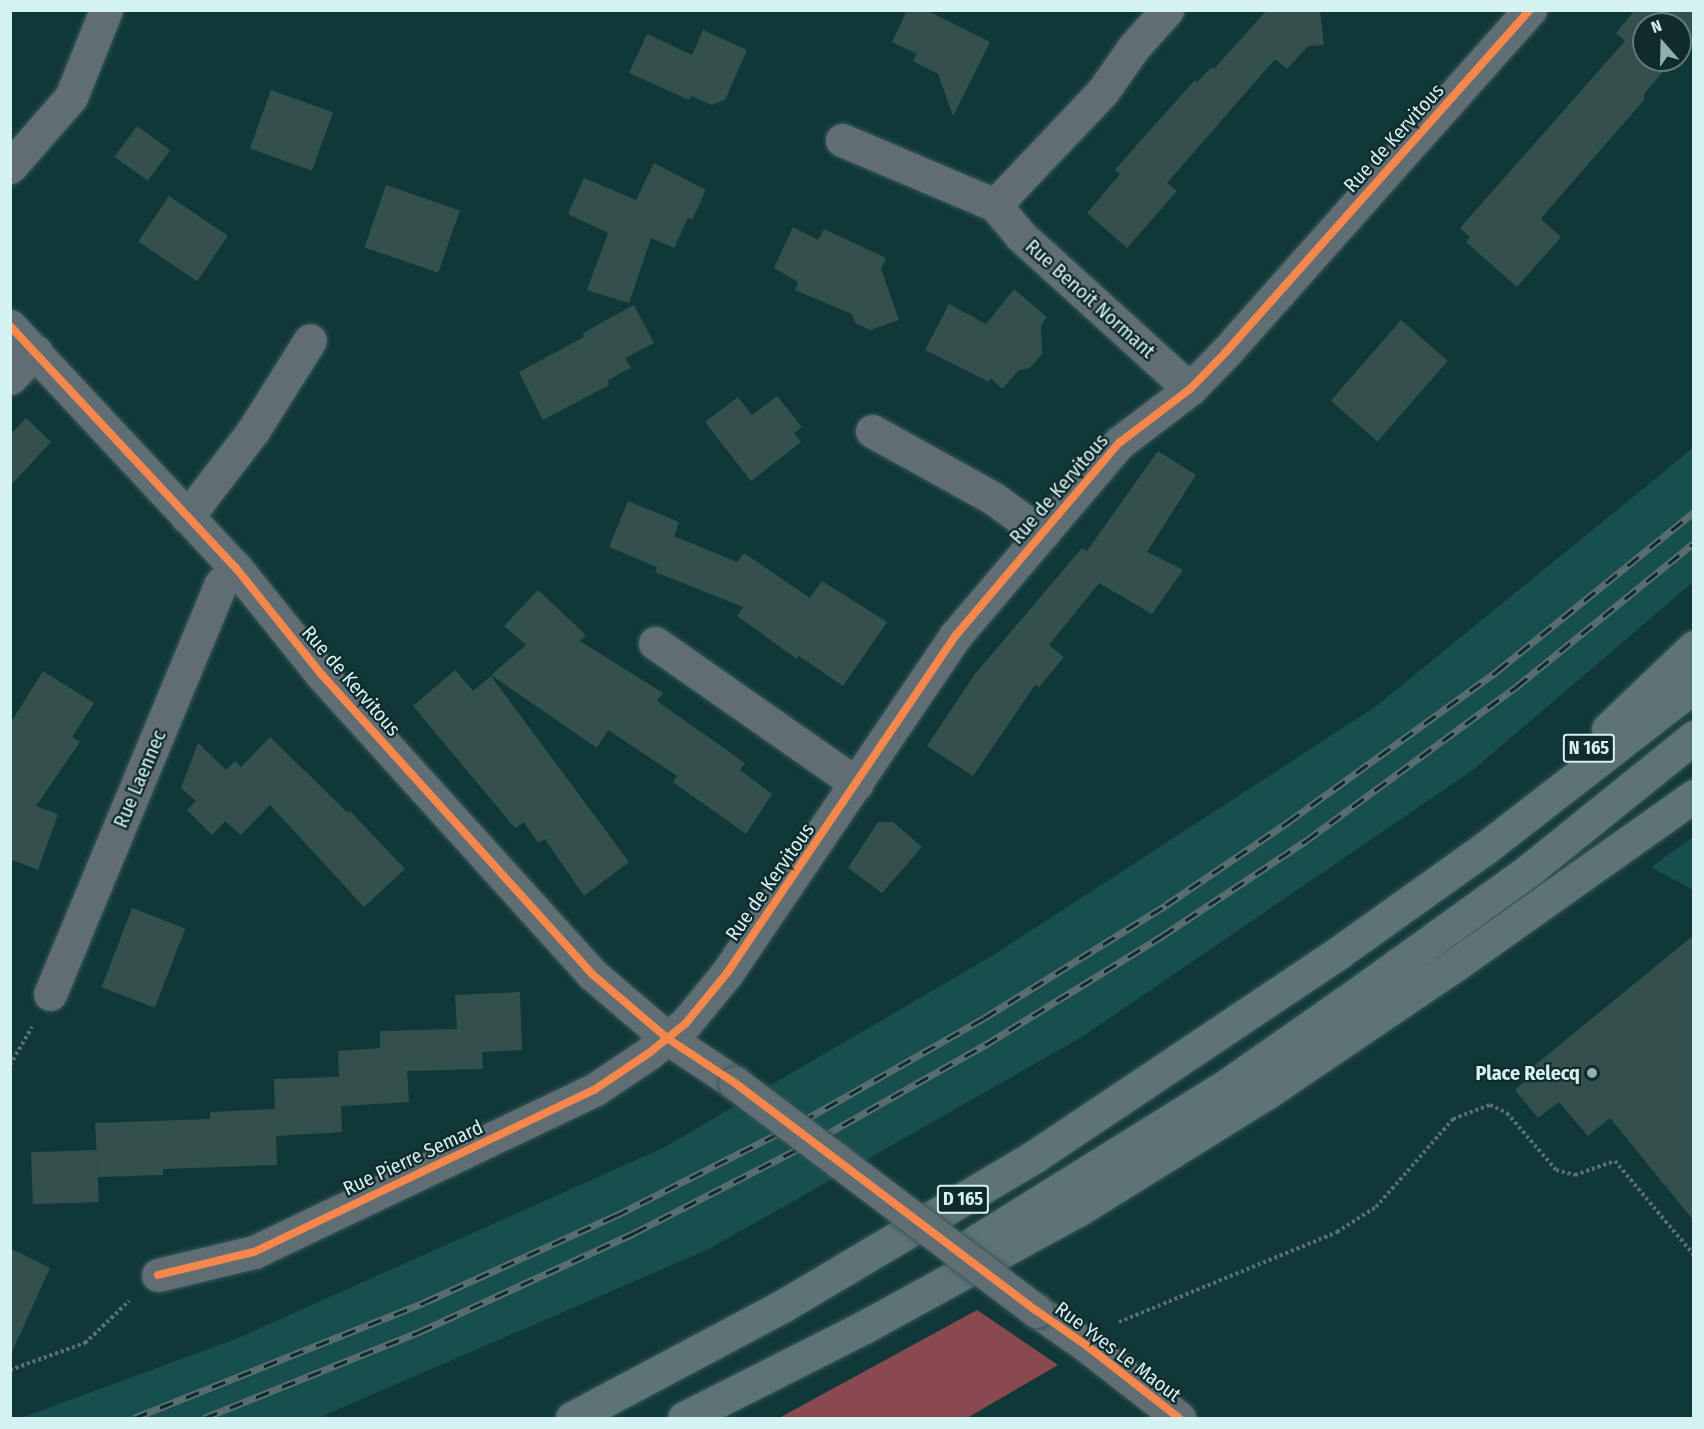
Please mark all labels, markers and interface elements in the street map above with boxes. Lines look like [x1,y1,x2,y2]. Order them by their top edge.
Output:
north arrow [1632,12,1692,72]
text: N [1649,16,1664,37]
street label: Rue de Kervitous [1339,79,1449,197]
street label: Rue Benoit Normant [1020,235,1160,363]
street label: Rue de Kervitous [1005,429,1113,549]
street label: Rue de Kervitous [297,621,405,741]
street label: Rue Laennec [109,727,171,831]
road number: N 165 [1562,733,1616,763]
street label: Rue de Kervitous [721,819,819,945]
place label: Place Relecq [1476,1061,1580,1085]
marker: Place Relecq [1585,1066,1599,1080]
street label: Rue Pierre Semard [339,1115,487,1201]
road number: D 165 [936,1184,990,1214]
street label: Rue Yves Le Maout [1050,1297,1186,1407]

